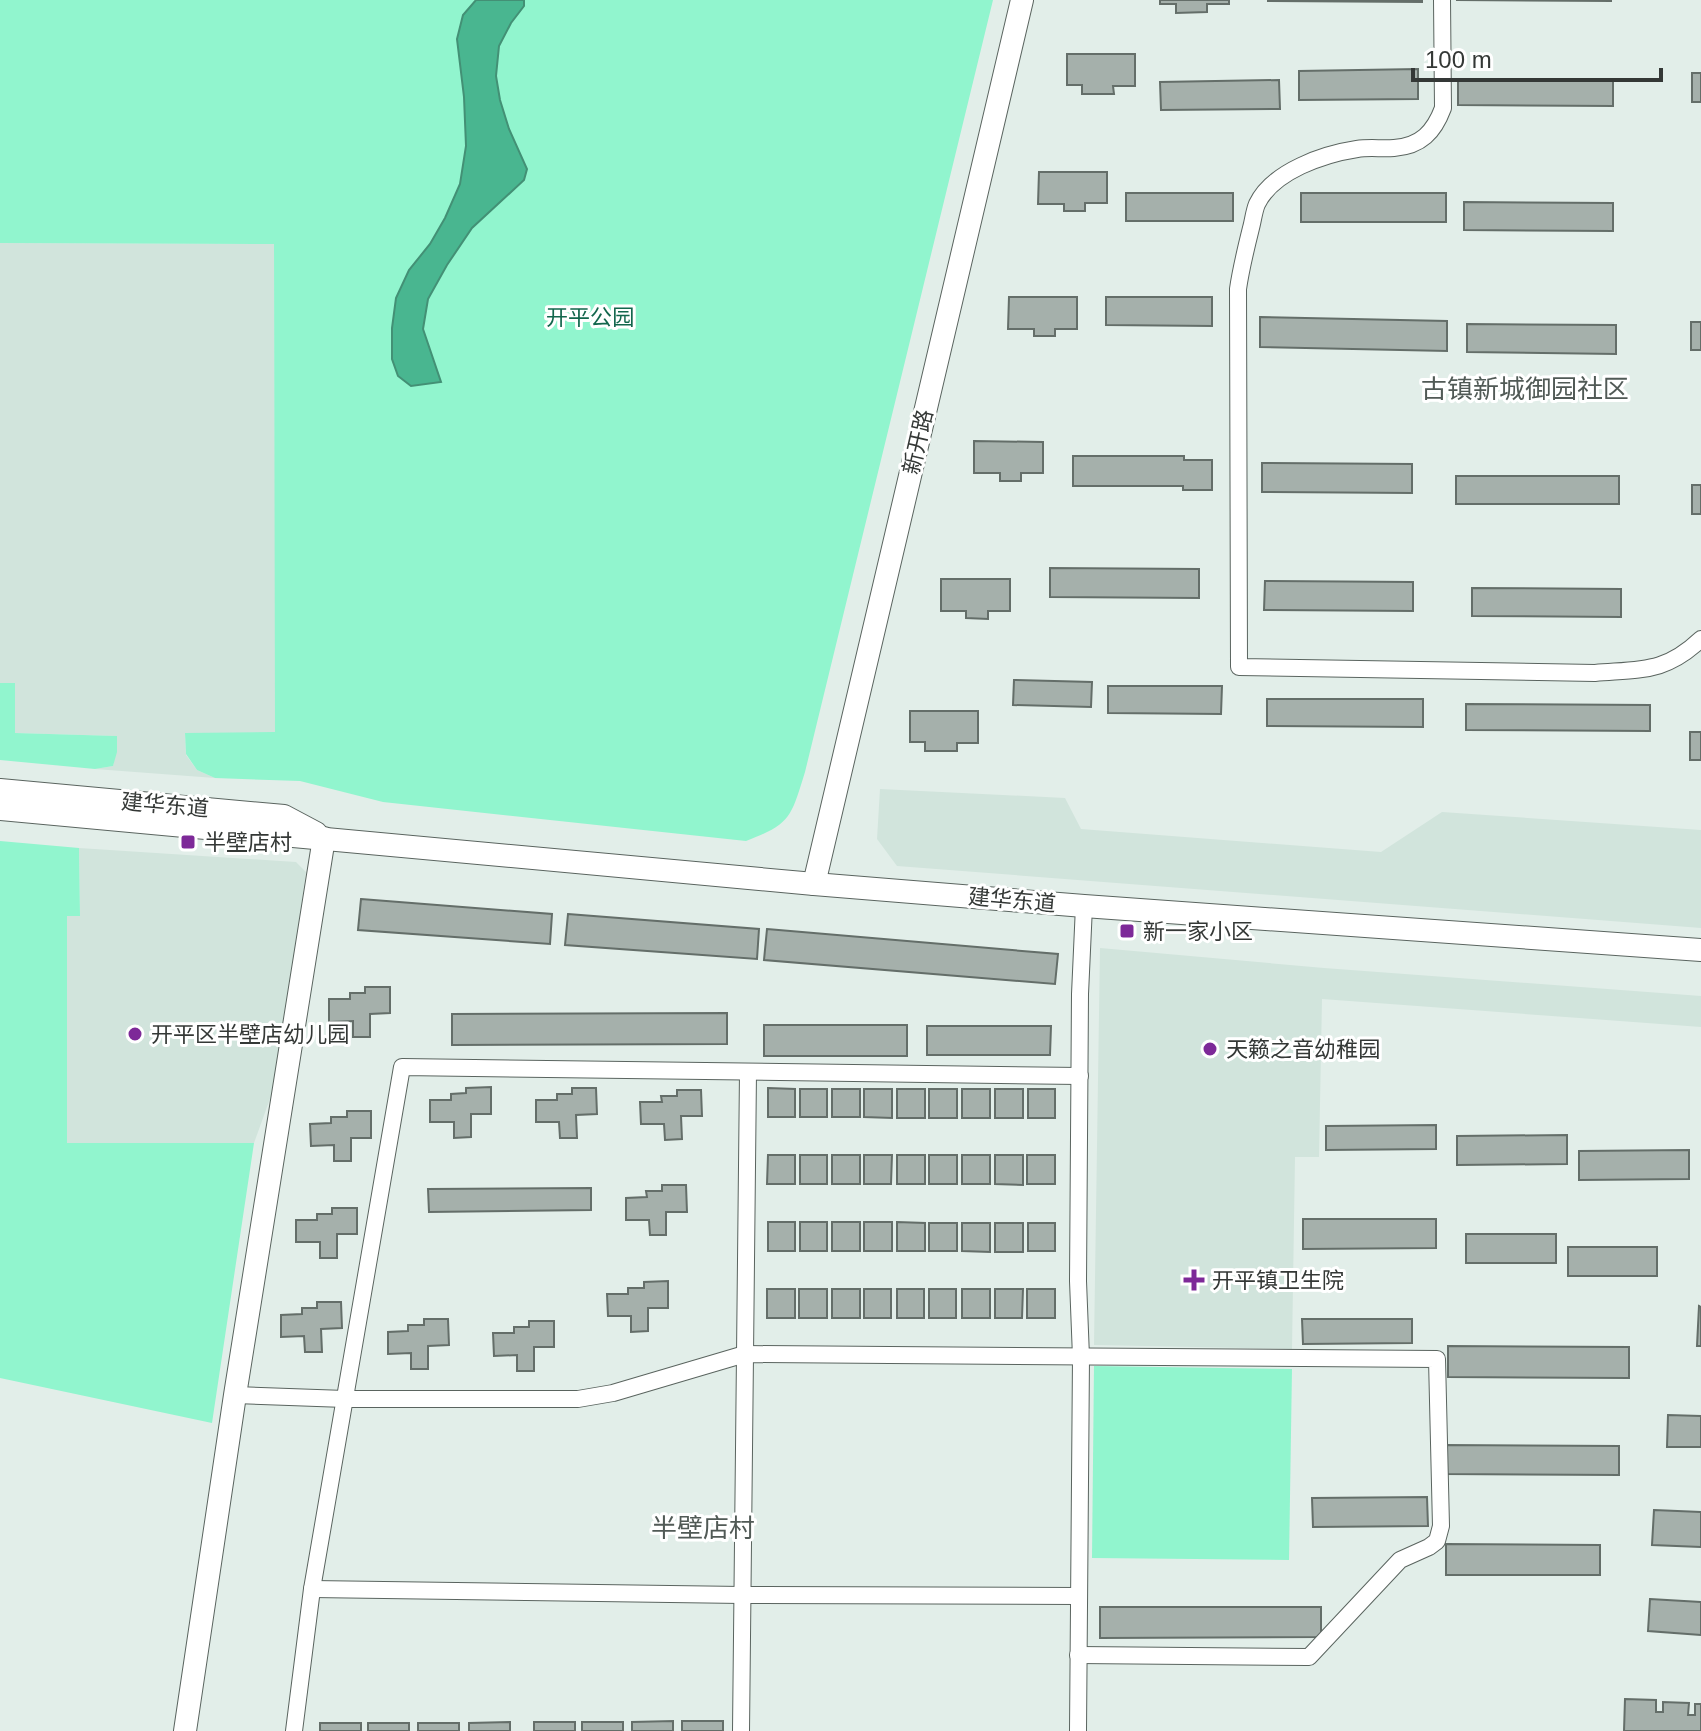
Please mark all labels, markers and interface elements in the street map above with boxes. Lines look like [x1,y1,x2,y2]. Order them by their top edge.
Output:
scale bar [1413,32,1661,82]
text: 100 m [1425,46,1492,73]
park label: 开平公园 [546,305,634,330]
district label: 古镇新城御园社区 [1421,374,1629,404]
street label: 新开路 [898,407,938,477]
street label: 建华东道 [120,789,210,821]
place label: 半壁店村 [204,830,292,855]
marker: 半壁店村 [179,833,197,851]
street label: 建华东道 [967,884,1057,916]
place label: 新一家小区 [1143,919,1253,944]
marker: 新一家小区 [1118,922,1136,940]
place label: 开平区半壁店幼儿园 [151,1022,349,1047]
marker: 开平区半壁店幼儿园 [126,1025,144,1043]
place label: 天籁之音幼稚园 [1226,1037,1380,1062]
marker: 天籁之音幼稚园 [1201,1040,1219,1058]
place label: 开平镇卫生院 [1212,1268,1344,1293]
marker: 开平镇卫生院 [1183,1269,1205,1291]
district label: 半壁店村 [651,1513,755,1543]

